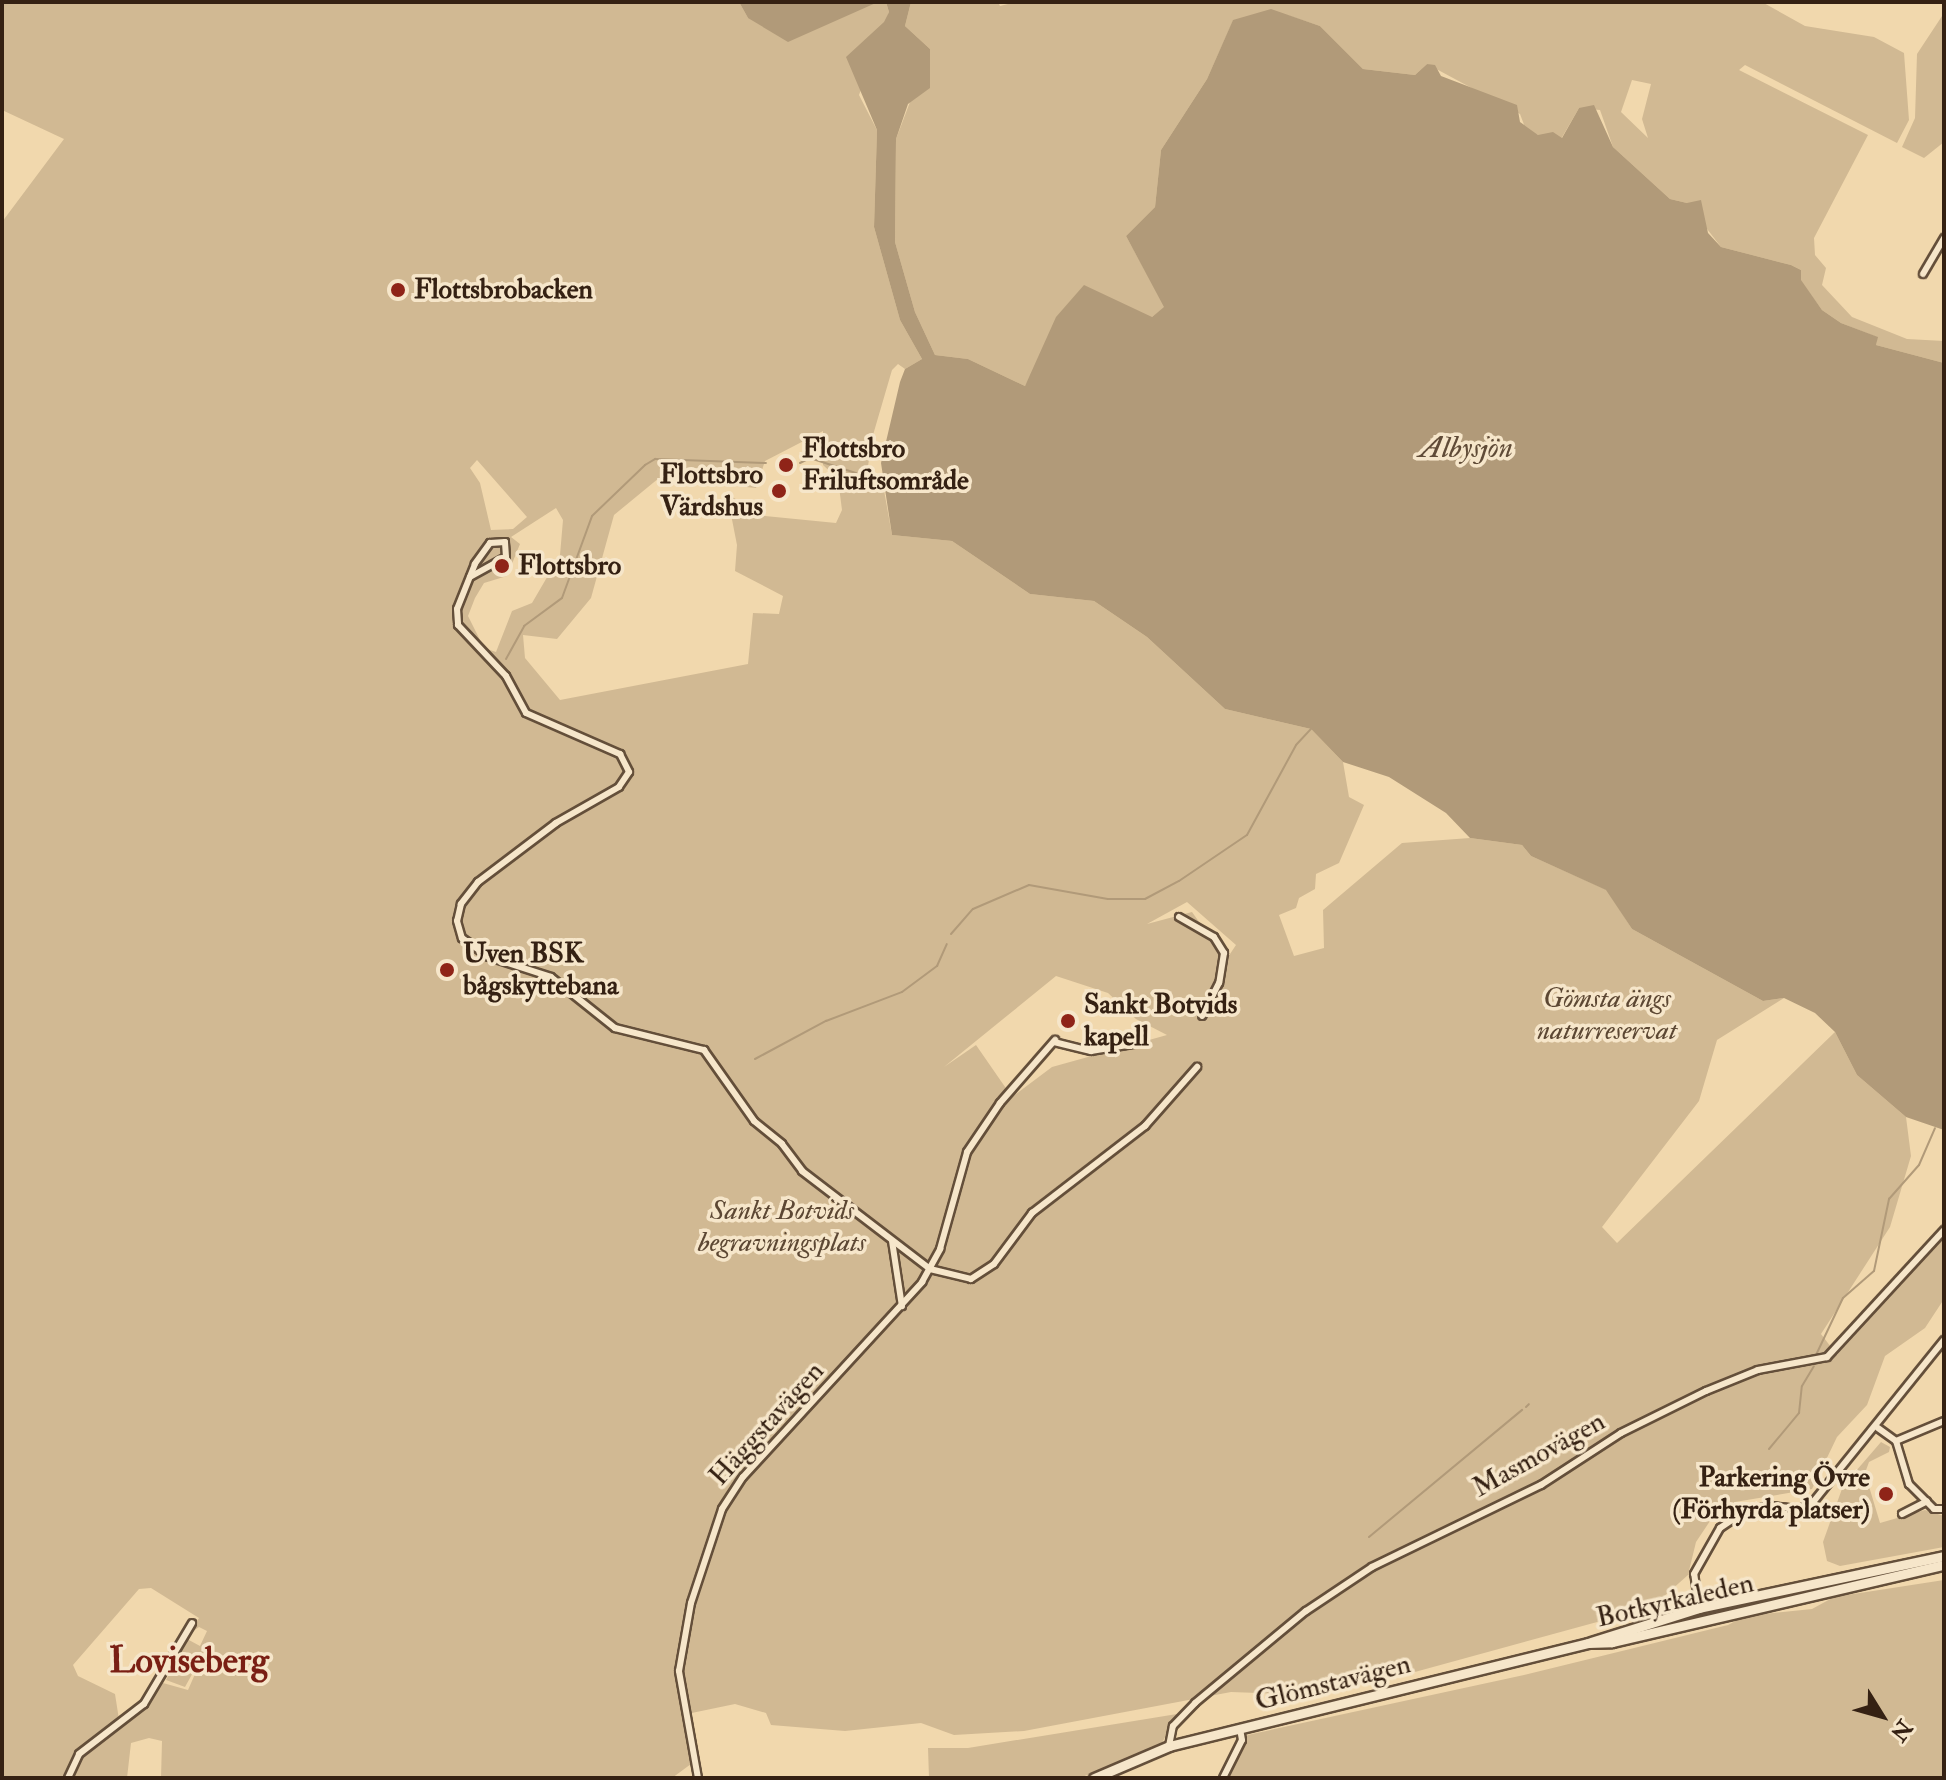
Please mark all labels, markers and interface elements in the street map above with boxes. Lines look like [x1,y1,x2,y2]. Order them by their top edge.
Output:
place label: Flottsbrobacken [414,273,593,307]
marker: Flottsbrobacken [389,281,407,299]
water label: Albysjön [1419,430,1513,466]
place label: Flottsbro Friluftsområde [802,432,969,498]
marker: Flottsbro Friluftsområde [777,456,795,474]
place label: Flottsbro Värdshus [660,458,763,524]
marker: Flottsbro Värdshus [770,482,788,500]
place label: Flottsbro [518,549,621,583]
marker: Flottsbro [493,557,511,575]
place label: Uven BSK bågskyttebana [463,937,618,1003]
marker: Uven BSK bågskyttebana [438,961,456,979]
park label: Gömsta ängs naturreservat [1537,982,1677,1048]
place label: Sankt Botvids kapell [1084,988,1237,1054]
marker: Sankt Botvids kapell [1059,1012,1077,1030]
park label: Sankt Botvids begravningsplats [698,1194,866,1260]
street label: Häggstavägen [703,1355,831,1493]
street label: Masmovägen [1467,1405,1611,1505]
place label: Parkering Övre (Förhyrda platser) [1672,1461,1870,1527]
marker: Parkering Övre (Förhyrda platser) [1877,1485,1895,1503]
street label: Botkyrkaleden [1593,1567,1757,1635]
district label: Loviseberg [109,1639,269,1683]
street label: Glömstavägen [1252,1647,1414,1719]
north arrow [1842,1676,1922,1756]
text: N [1884,1714,1918,1747]

